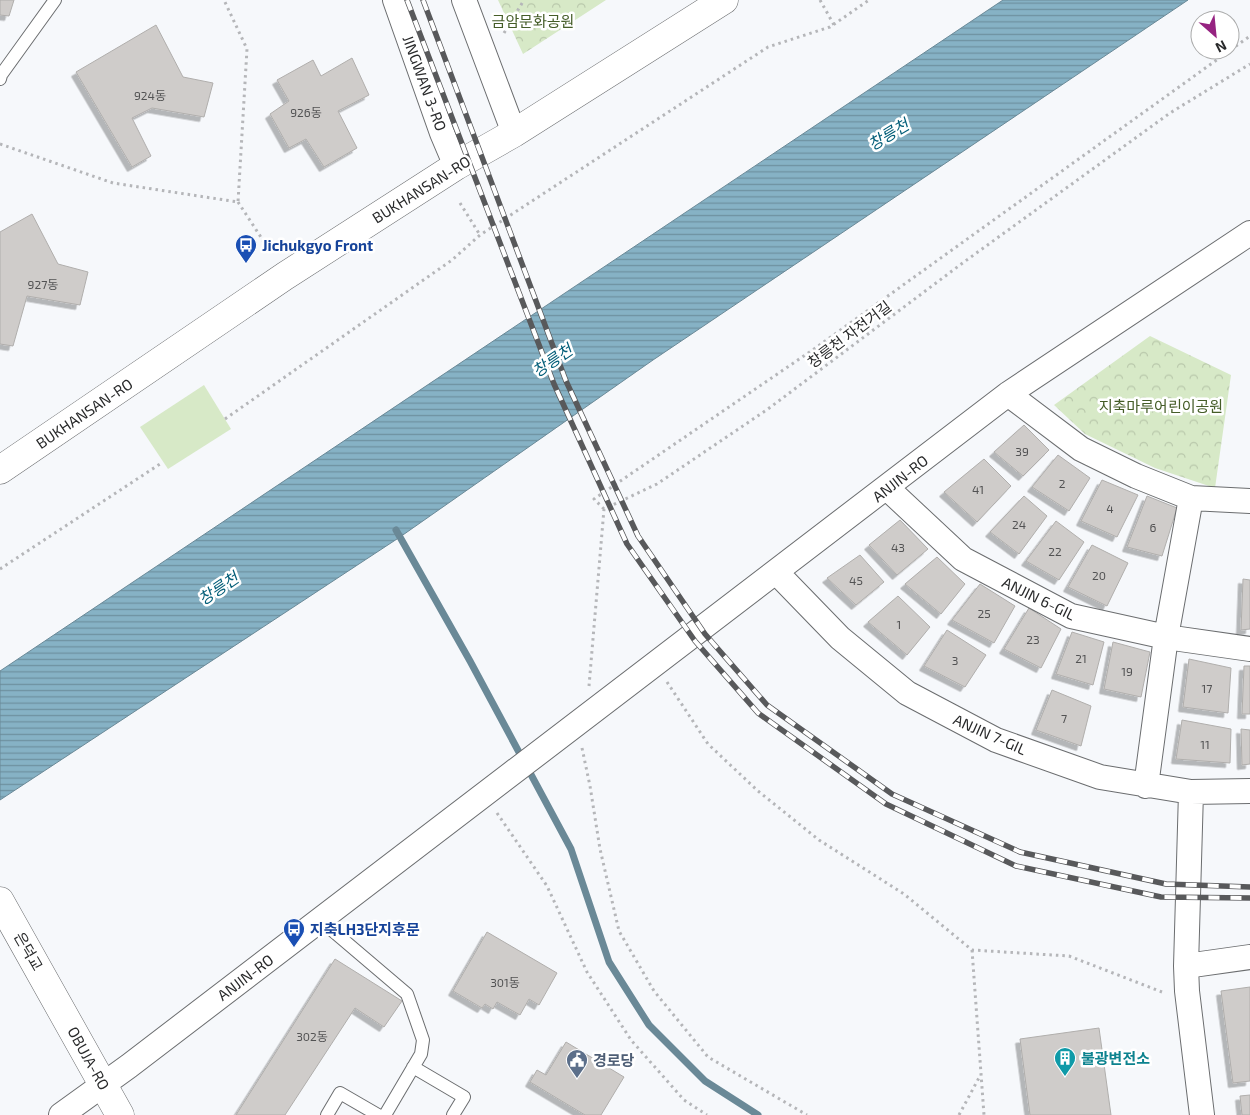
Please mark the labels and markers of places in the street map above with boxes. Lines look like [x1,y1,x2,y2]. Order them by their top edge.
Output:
bus stop icon: Jichukgyo Front [234,233,258,264]
place label: Jichukgyo Front [262,236,373,255]
bus stop icon: 지축LH3단지후문 [282,917,306,948]
place label: 지축LH3단지후문 [310,920,420,938]
building icon: 불광변전소 [1053,1046,1077,1077]
public building icon: 경로당 [565,1048,589,1079]
place label: 불광변전소 [1081,1049,1150,1067]
place label: 경로당 [593,1051,635,1069]

